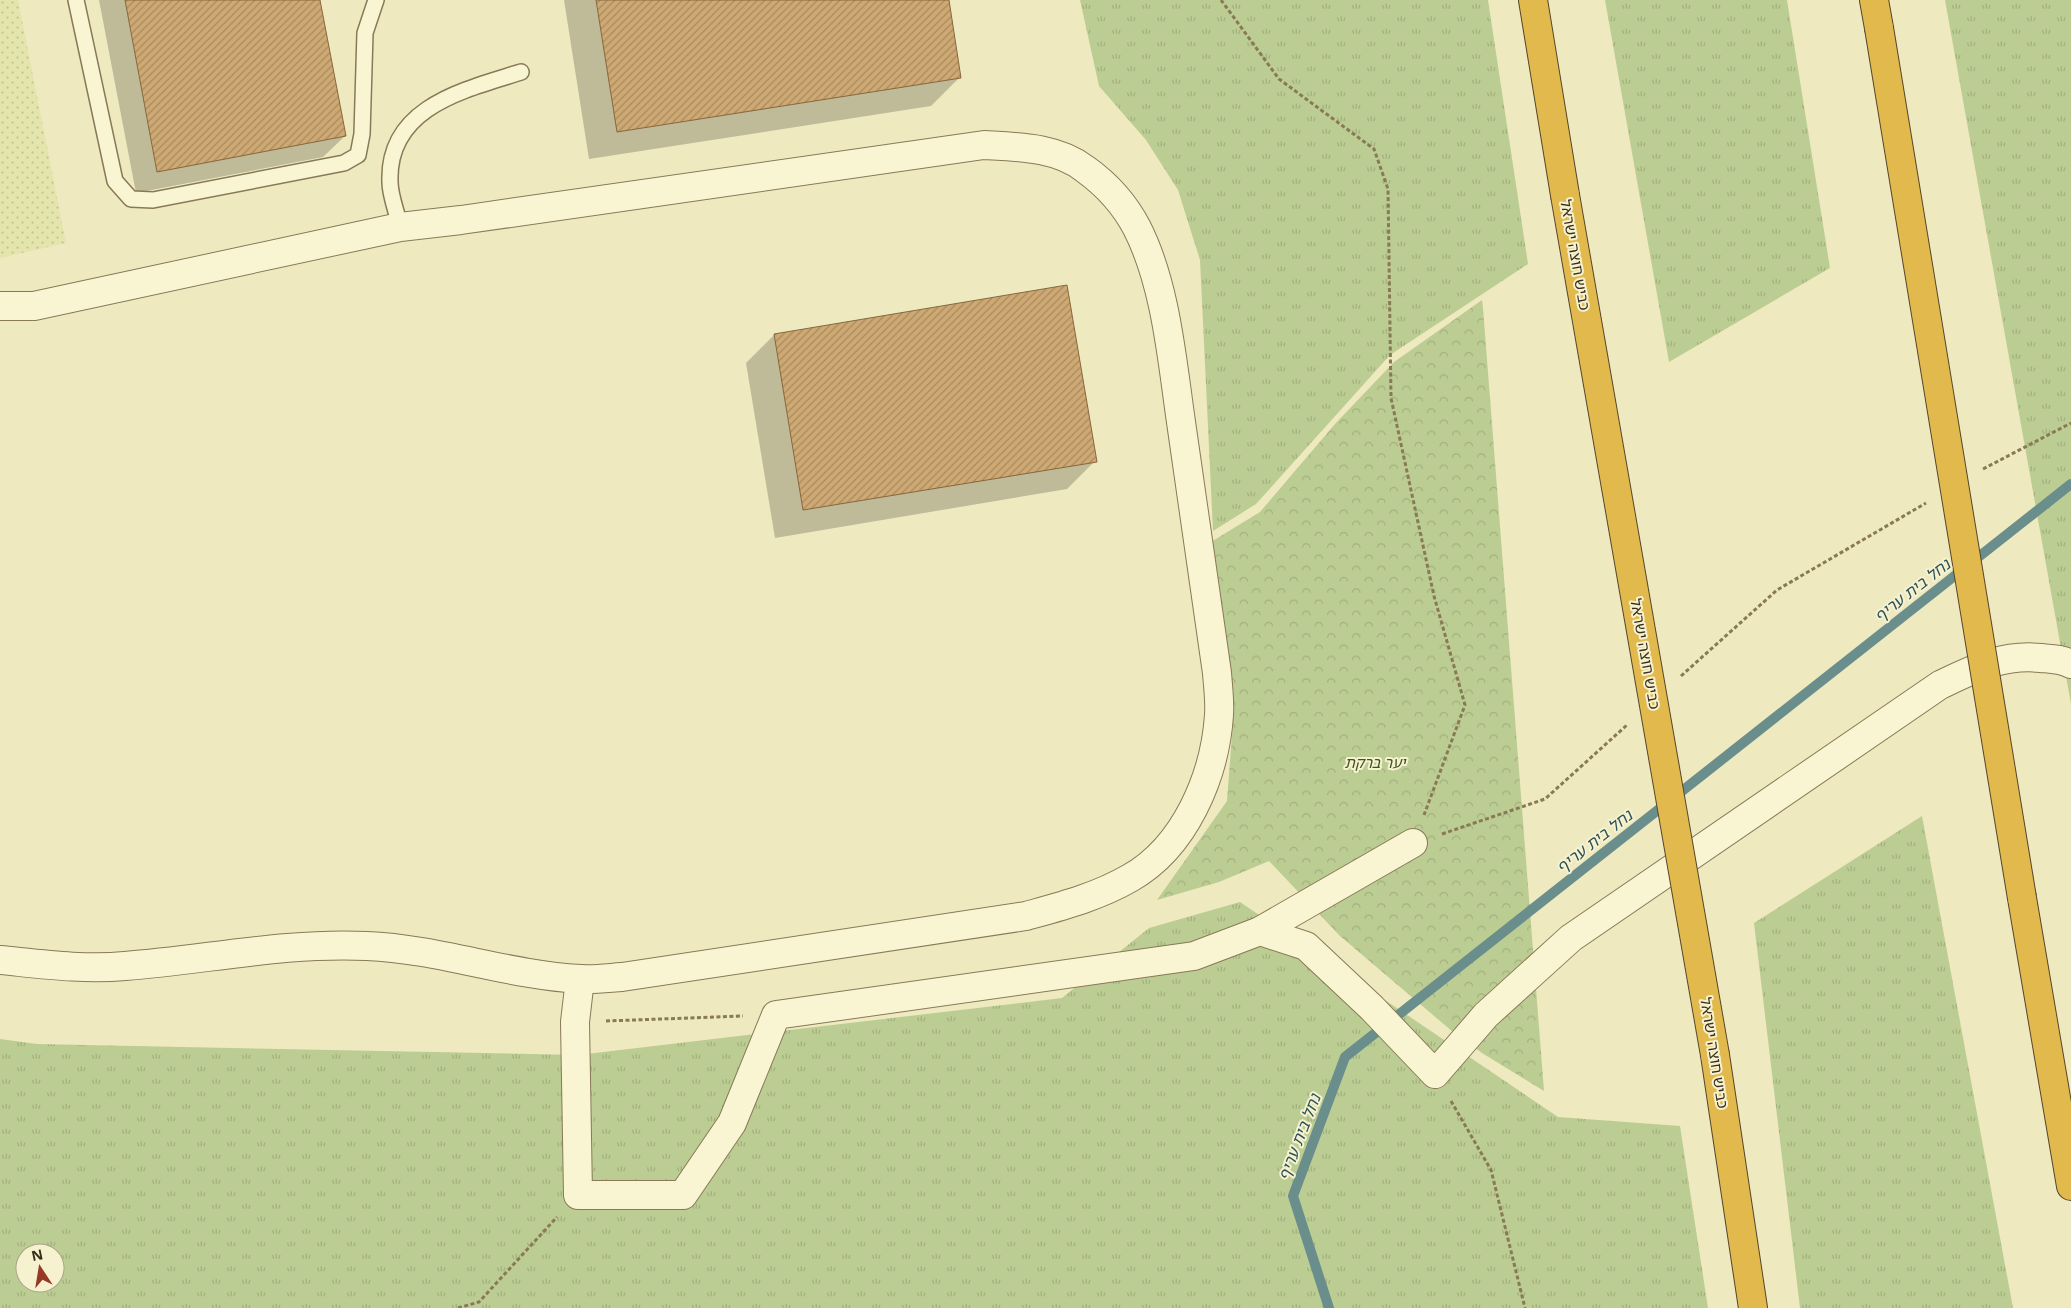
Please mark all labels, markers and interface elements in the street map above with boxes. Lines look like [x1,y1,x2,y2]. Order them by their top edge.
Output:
street label: כביש חוצה ישראל [1556,198,1596,312]
water label: נחל בית עריף [1870,553,1955,627]
street label: כביש חוצה ישראל [1626,597,1666,711]
park label: יער ברקת [1345,752,1407,772]
water label: נחל בית עריף [1552,804,1637,878]
street label: כביש חוצה ישראל [1696,996,1734,1110]
water label: נחל בית עריף [1272,1090,1326,1183]
north arrow [15,1243,65,1293]
text: N [30,1244,45,1265]

